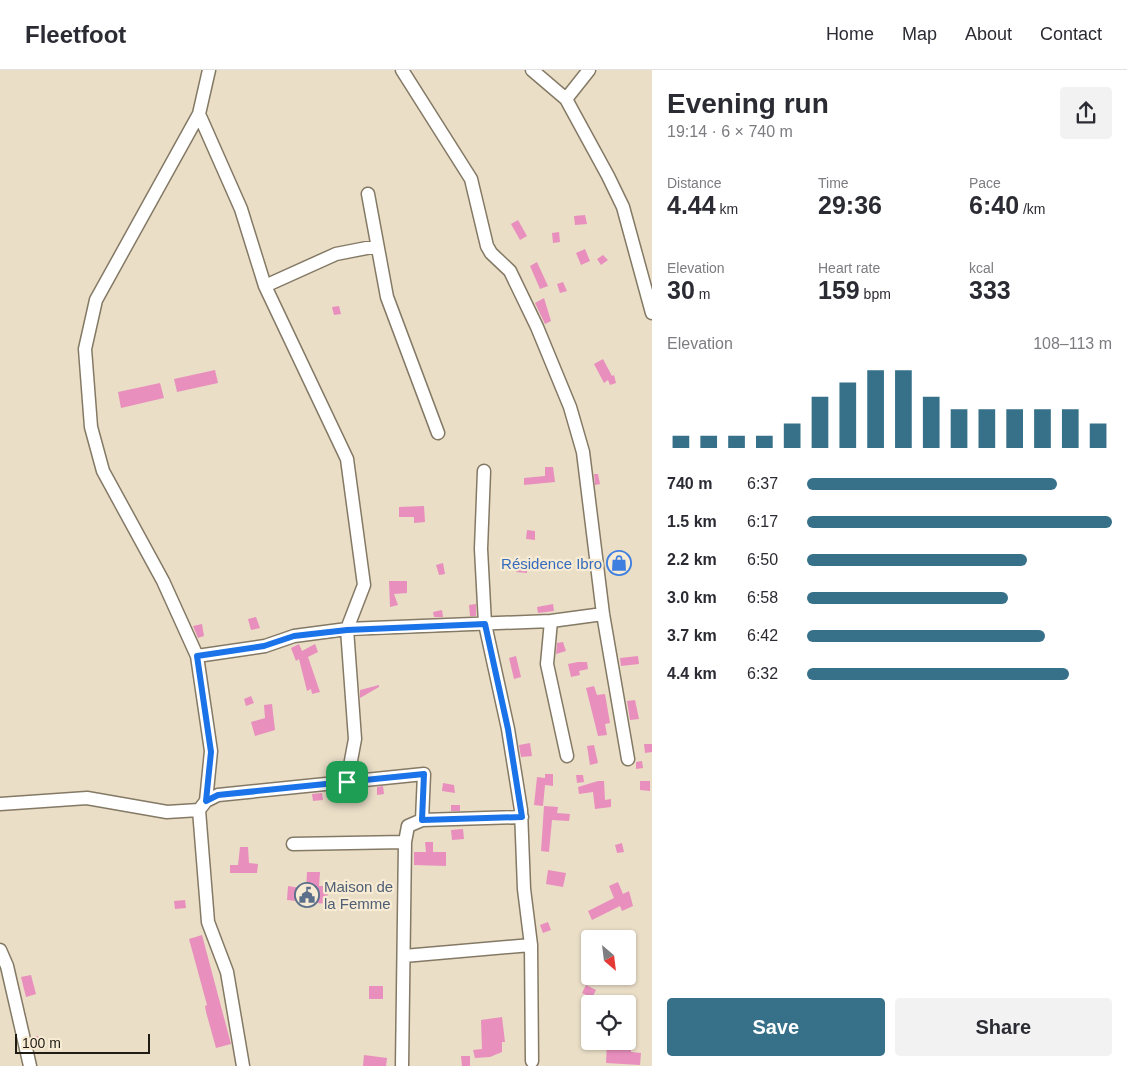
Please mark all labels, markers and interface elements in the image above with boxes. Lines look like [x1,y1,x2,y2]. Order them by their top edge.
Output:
text: Fleetfoot [25,21,126,48]
text: Home [826,24,874,44]
text: Map [902,24,937,44]
text: About [965,24,1012,44]
text: Contact [1040,24,1102,44]
button: share [1060,87,1112,139]
text: Evening run [667,88,829,119]
text: 19:14 · 6 × 740 m [667,123,793,140]
text: Distance [667,175,721,191]
text: Time [818,175,849,191]
text: Pace [969,175,1001,191]
text: 4.44 [667,191,716,219]
text: 29:36 [818,191,882,219]
text: 6:40 [969,191,1019,219]
text: km [716,201,738,217]
text: /km [1019,201,1046,217]
text: Elevation [667,260,725,276]
text: Heart rate [818,260,880,276]
text: kcal [969,260,994,276]
text: 30 [667,276,695,304]
text: 159 [818,276,860,304]
text: 333 [969,276,1011,304]
text: m [695,286,710,302]
text: bpm [860,286,891,302]
text: Elevation [667,335,733,352]
text: 108–113 m [1033,335,1112,352]
text: 740 m [667,475,712,492]
text: 6:37 [747,475,778,492]
text: 1.5 km [667,513,717,530]
text: 6:17 [747,513,778,530]
shop icon: Résidence Ibro [606,550,632,576]
text: 2.2 km [667,551,717,568]
text: 6:50 [747,551,778,568]
place label: Résidence Ibro [501,555,602,572]
text: 3.0 km [667,589,717,606]
text: 6:58 [747,589,778,606]
text: 3.7 km [667,627,717,644]
text: 6:42 [747,627,778,644]
text: 4.4 km [667,665,717,682]
text: 6:32 [747,665,778,682]
pin [326,761,368,803]
icon: arrive [333,768,361,796]
place label: Maison de la Femme [324,878,393,912]
public building icon: Maison de la Femme [294,882,320,908]
north arrow [581,930,636,985]
map controls [581,930,636,1050]
button: locate [581,995,636,1050]
button: Save [667,998,885,1056]
button: Share [895,998,1112,1056]
scale bar [15,1031,150,1054]
text: 100 m [22,1035,61,1051]

